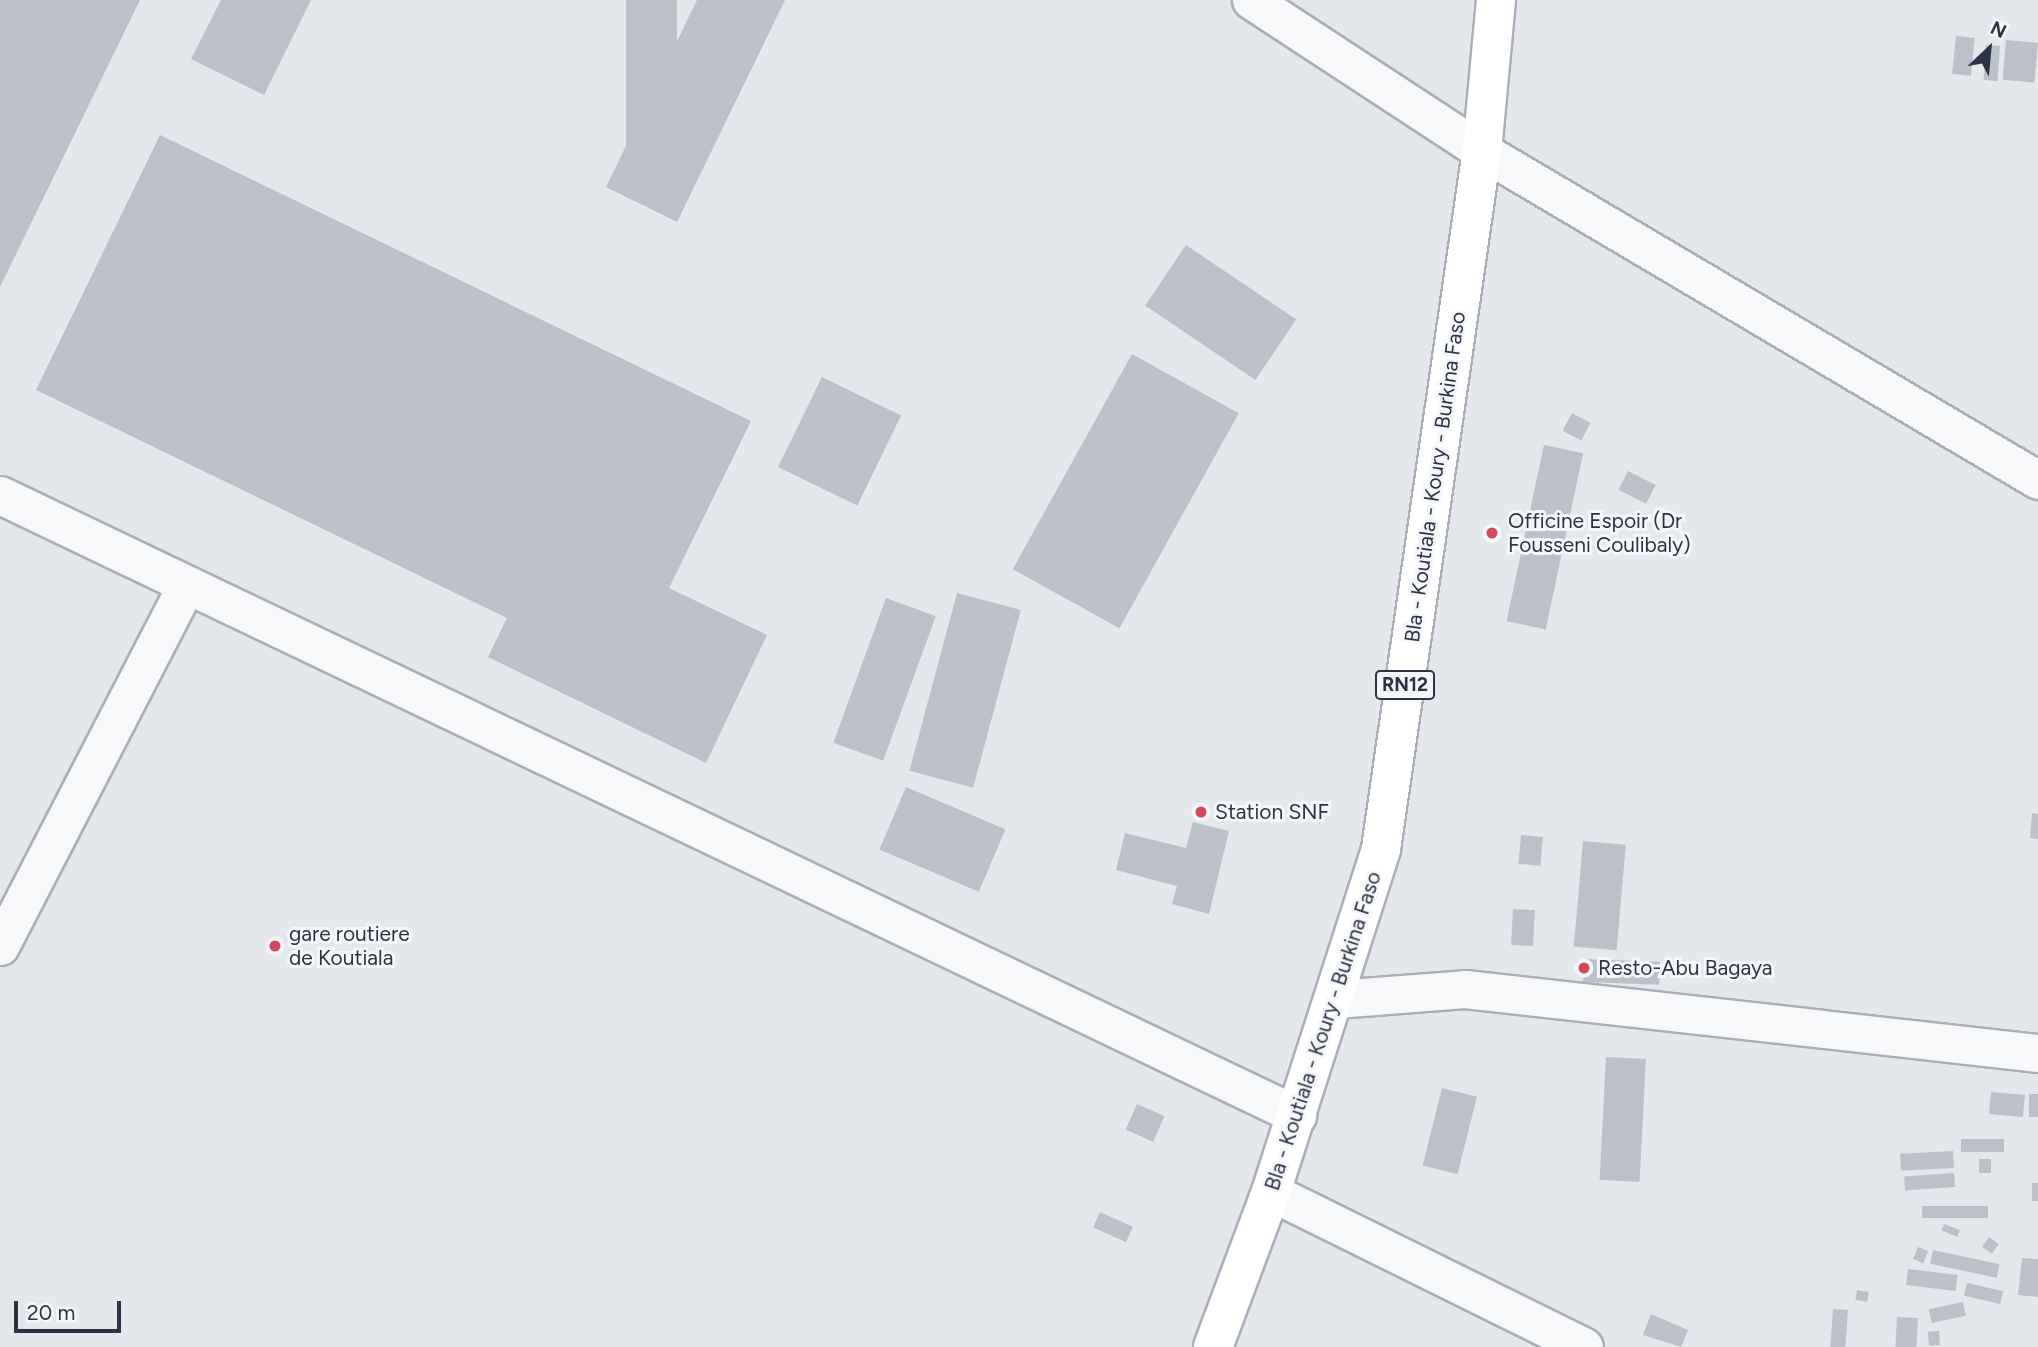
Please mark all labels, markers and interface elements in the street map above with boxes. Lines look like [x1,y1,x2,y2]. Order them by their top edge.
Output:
north arrow [1954,14,2024,84]
text: N [1987,16,2010,43]
street label: Bla - Koutiala - Koury - Burkina Faso [1399,310,1471,644]
place label: Officine Espoir (Dr Fousseni Coulibaly) [1508,508,1691,558]
marker: Officine Espoir (Dr Fousseni Coulibaly) [1482,523,1502,543]
road number: RN12 [1374,670,1436,700]
place label: Station SNF [1215,799,1329,825]
marker: Station SNF [1193,804,1209,820]
street label: Bla - Koutiala - Koury - Burkina Faso [1259,868,1387,1194]
place label: gare routiere de Koutiala [289,921,410,971]
marker: gare routiere de Koutiala [267,938,283,954]
place label: Resto-Abu Bagaya [1598,955,1773,981]
marker: Resto-Abu Bagaya [1576,960,1592,976]
scale bar [18,1288,124,1332]
text: 20 m [27,1300,75,1325]

